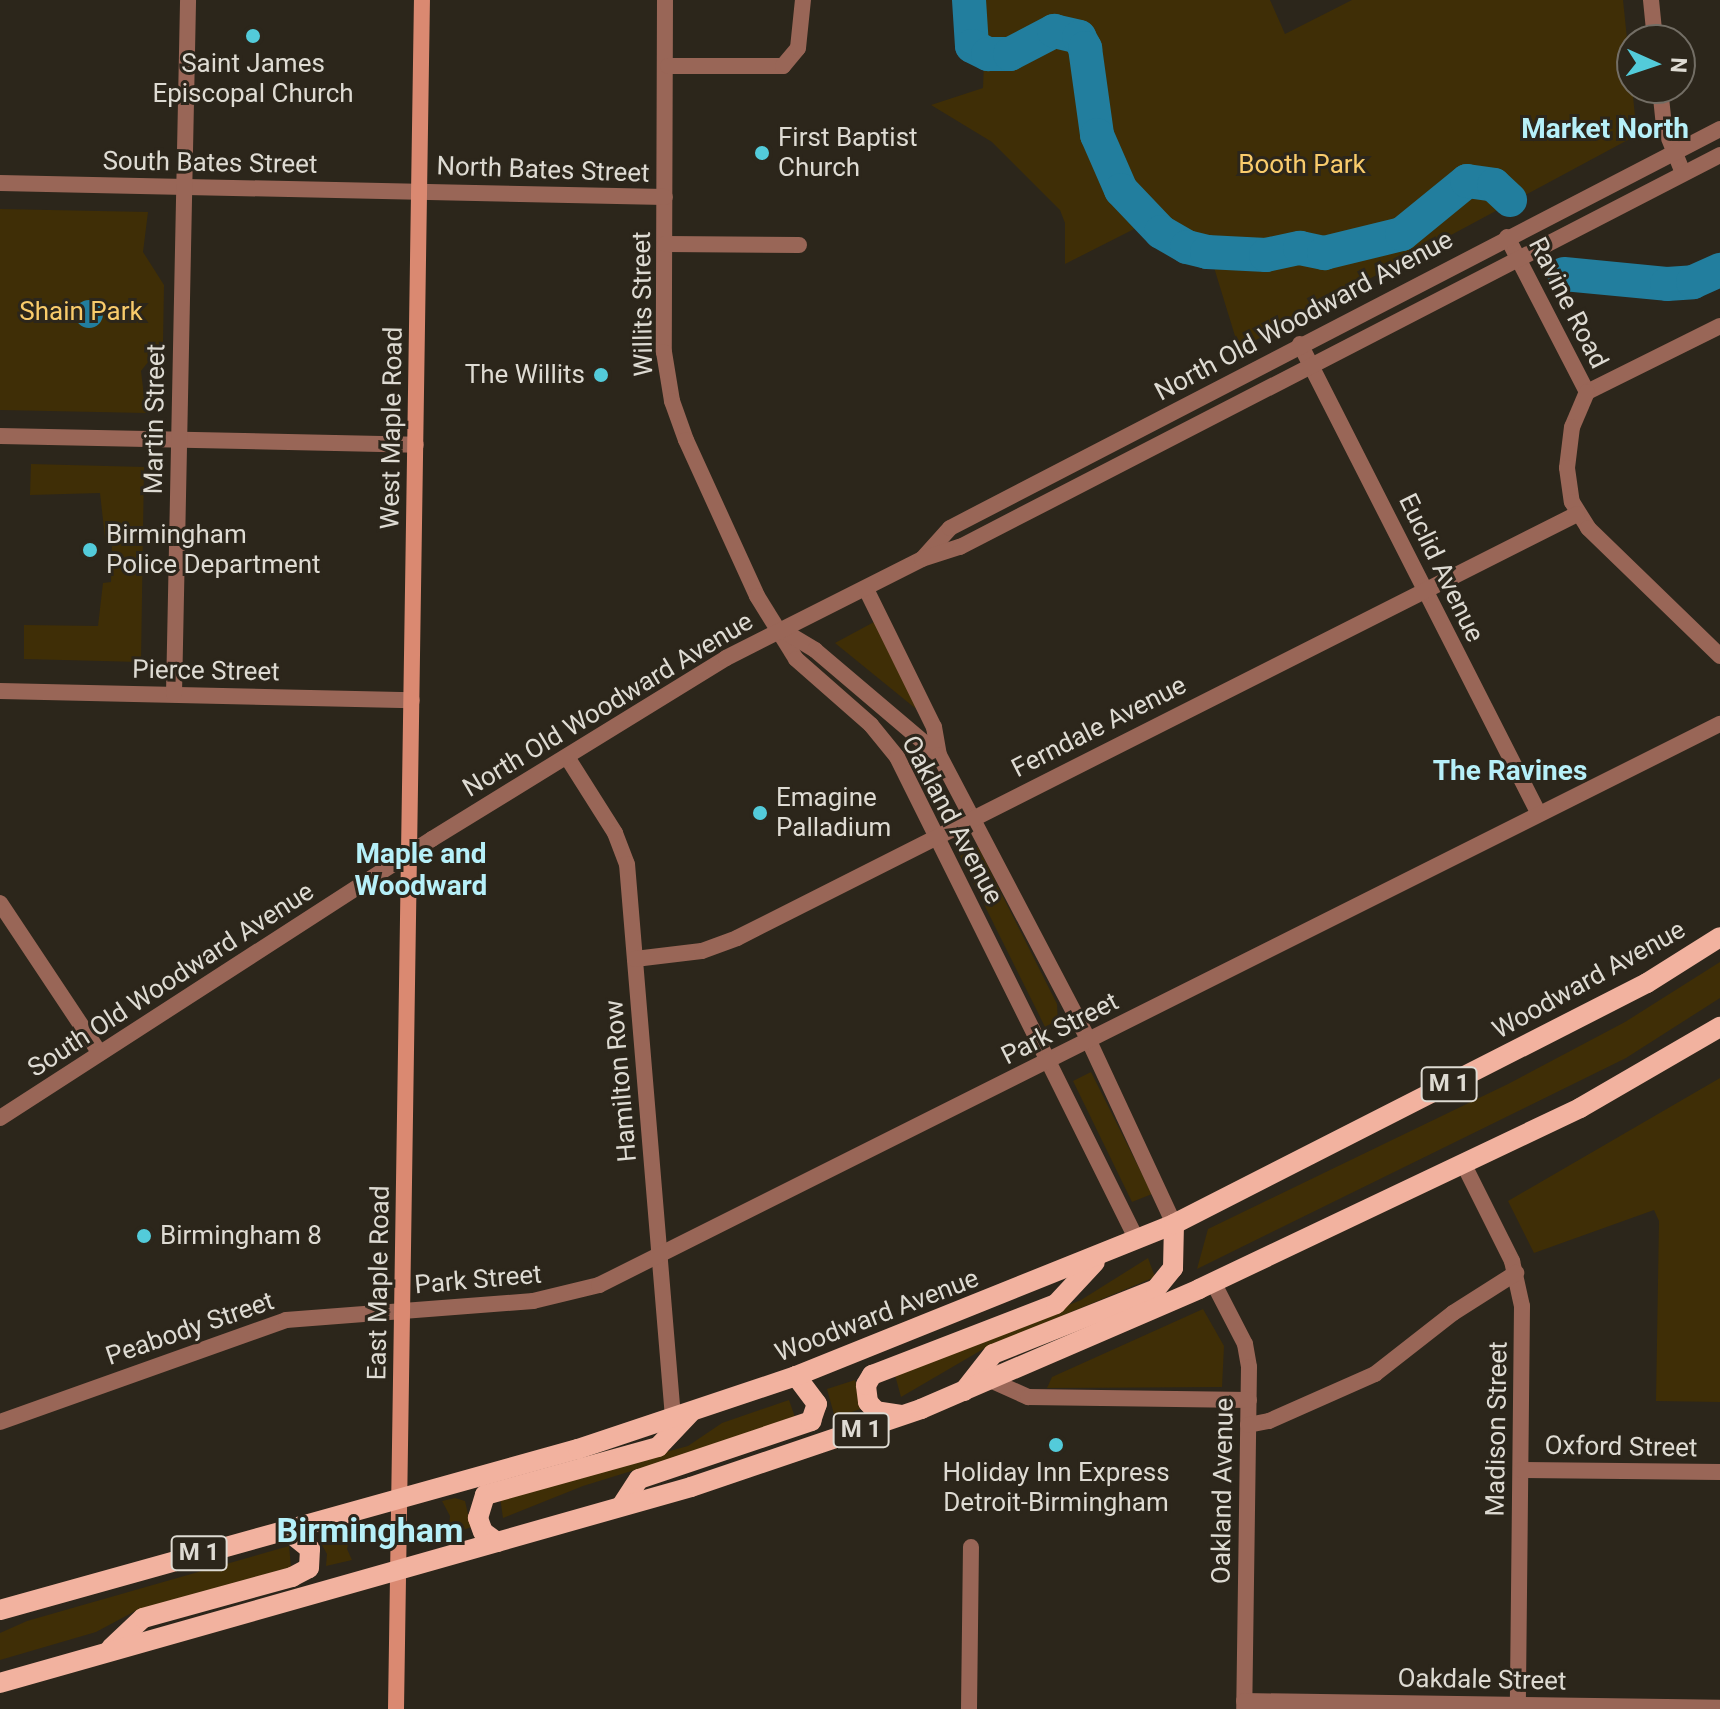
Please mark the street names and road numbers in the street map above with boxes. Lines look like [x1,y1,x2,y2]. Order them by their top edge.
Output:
street label: South Bates Street [102,146,318,180]
street label: North Bates Street [436,151,650,189]
street label: North Old Woodward Avenue [1150,224,1458,408]
street label: Willits Street [626,231,660,377]
street label: Ravine Road [1522,232,1614,374]
street label: West Maple Road [375,326,409,530]
street label: Martin Street [138,343,172,495]
street label: Euclid Avenue [1392,489,1490,647]
street label: North Old Woodward Avenue [457,606,759,804]
street label: Pierce Street [132,654,280,688]
street label: Ferndale Avenue [1007,670,1191,784]
street label: Oakland Avenue [895,730,1009,910]
street label: South Old Woodward Avenue [22,876,320,1084]
street label: Woodward Avenue [1487,914,1691,1046]
street label: Park Street [996,986,1124,1072]
street label: Hamilton Row [598,999,644,1163]
road number: M 1 [1419,1064,1479,1104]
street label: East Maple Road [362,1185,396,1381]
street label: Park Street [413,1259,543,1301]
street label: Woodward Avenue [771,1263,983,1369]
street label: Peabody Street [102,1286,278,1372]
street label: Madison Street [1480,1341,1514,1517]
street label: Oakland Avenue [1206,1398,1240,1584]
road number: M 1 [831,1410,891,1450]
street label: Oxford Street [1544,1430,1698,1464]
road number: M 1 [169,1533,229,1573]
street label: Oakdale Street [1397,1663,1567,1697]

